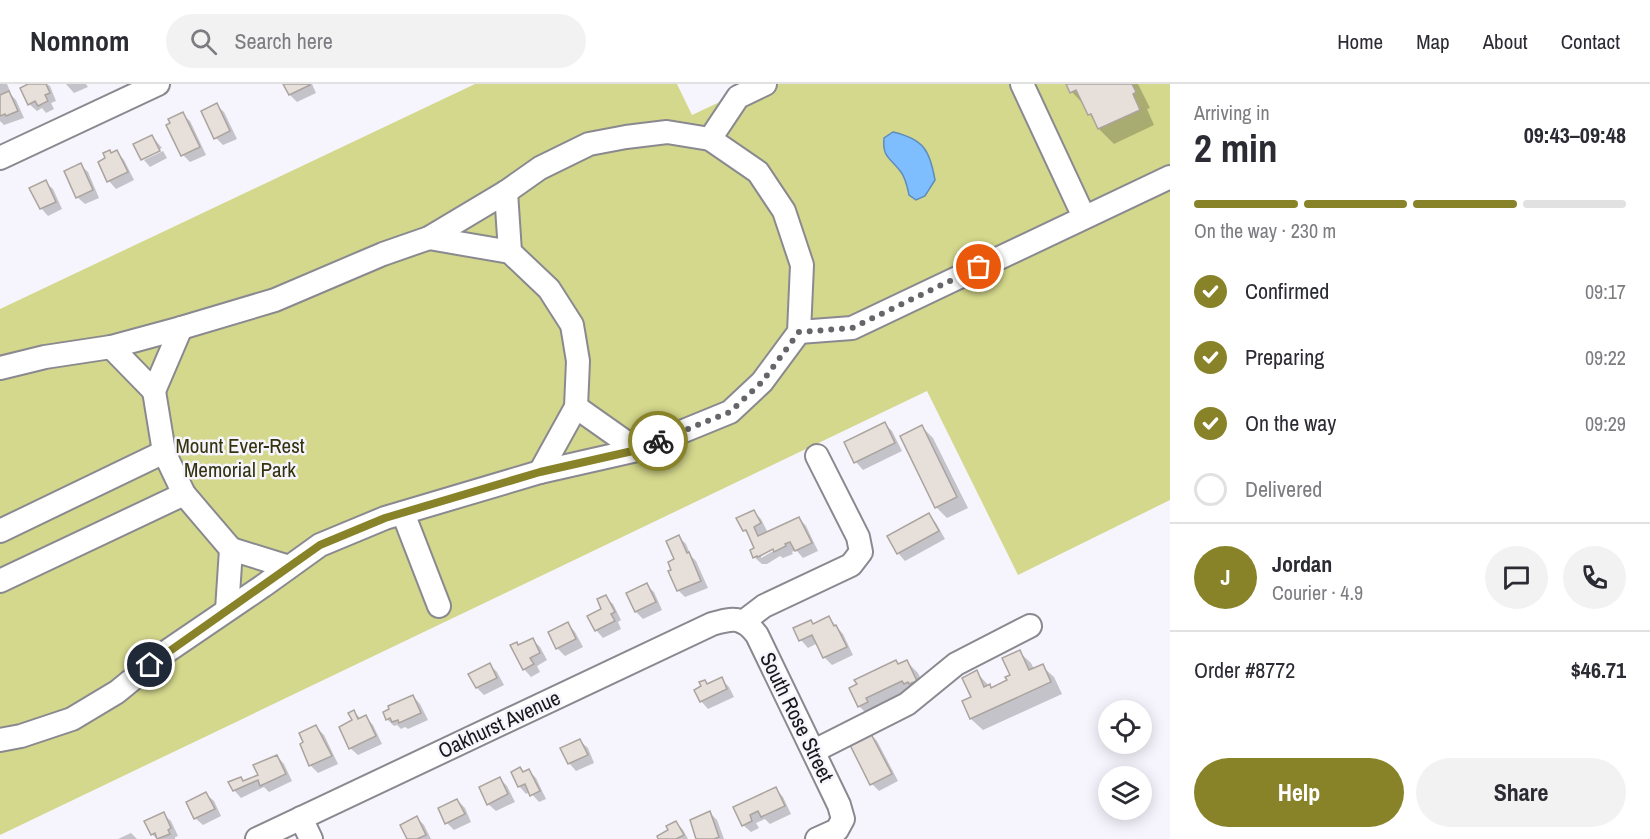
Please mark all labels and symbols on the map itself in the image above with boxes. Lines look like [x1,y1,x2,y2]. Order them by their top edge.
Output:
pin [953,241,1004,292]
courier [628,411,688,471]
park label: Mount Ever-Rest Memorial Park [175,431,305,484]
pin [124,639,175,690]
street label: South Rose Street [753,647,841,787]
street label: Oakhurst Avenue [433,683,565,765]

